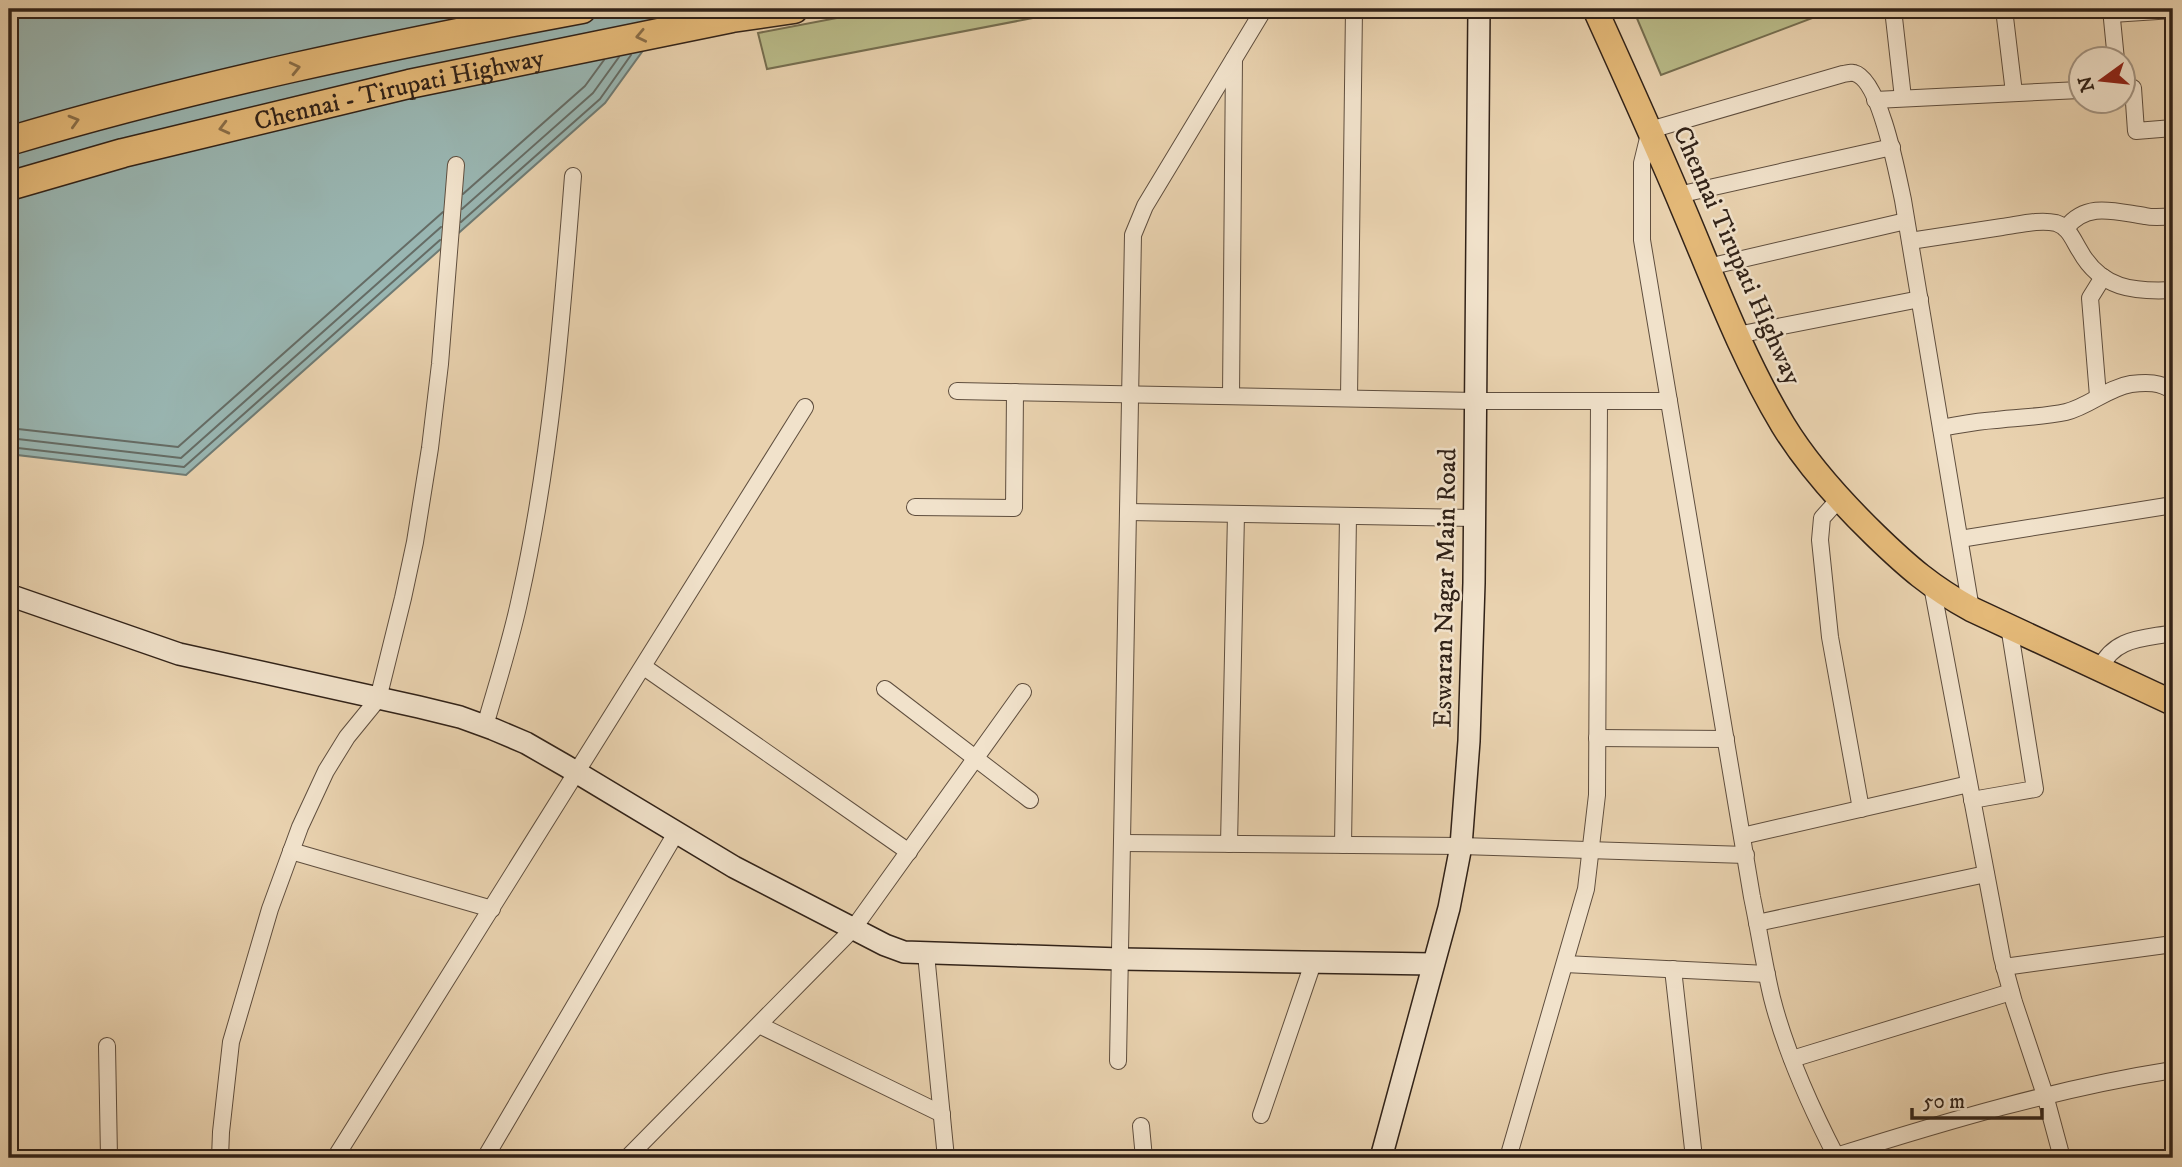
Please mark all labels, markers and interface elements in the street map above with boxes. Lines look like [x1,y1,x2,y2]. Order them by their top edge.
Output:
one-way arrow [635,28,647,43]
street label: Chennai - Tirupati Highway [251,42,548,139]
north arrow [2066,46,2136,116]
one-way arrow [289,61,301,76]
text: N [2074,73,2100,95]
one-way arrow [68,115,80,130]
one-way arrow [218,120,230,135]
street label: Chennai Tirupati Highway [1665,121,1809,391]
street label: Eswaran Nagar Main Road [1427,448,1464,728]
scale bar [1912,1076,2042,1120]
text: 50 m [1923,1089,1965,1115]

